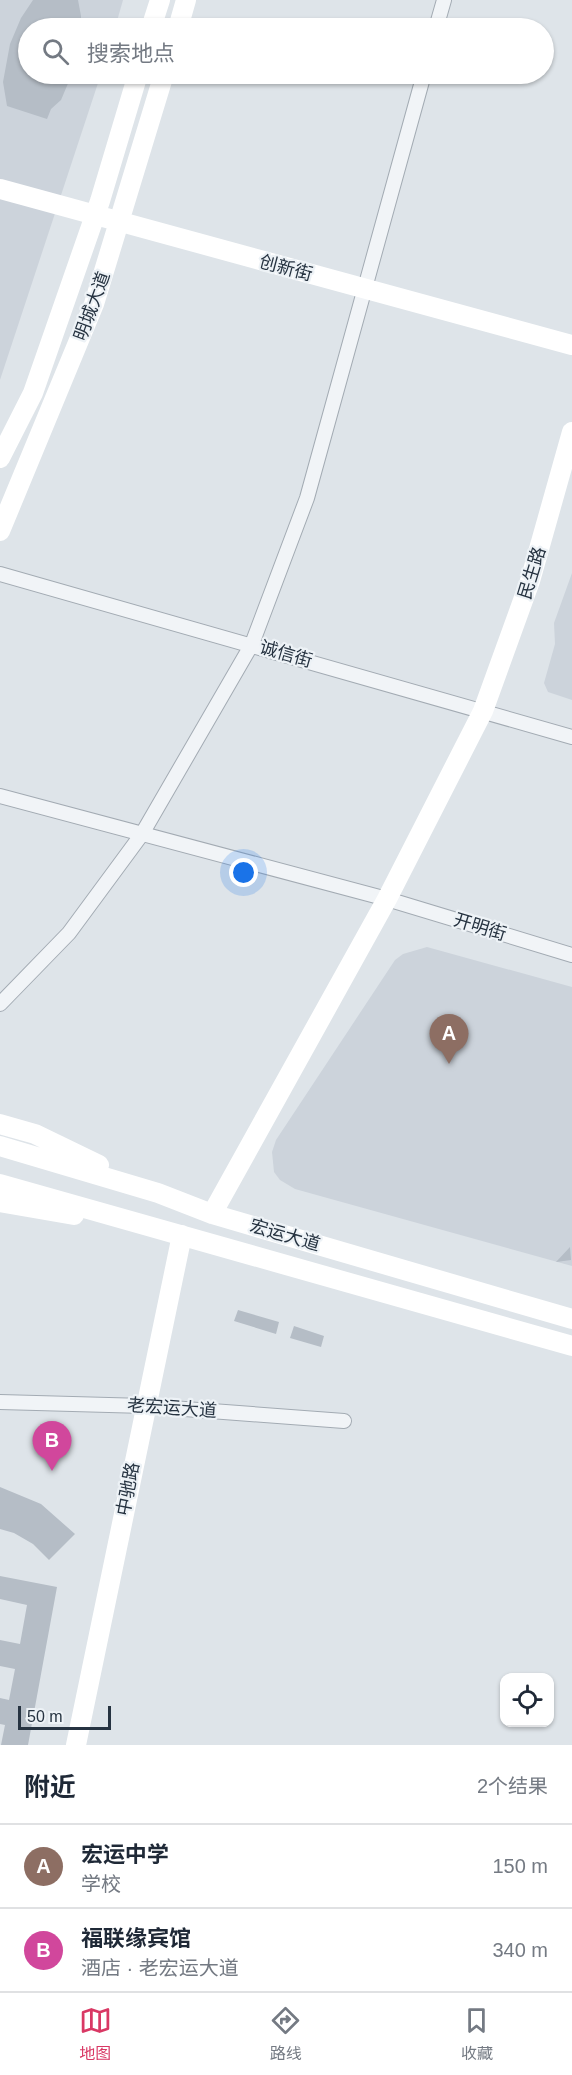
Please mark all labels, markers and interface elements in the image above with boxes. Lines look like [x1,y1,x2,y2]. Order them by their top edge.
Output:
search box [18,18,554,84]
icon: search [39,35,72,68]
text: 搜索地点 [87,41,175,66]
street label: 创新街 [257,251,315,285]
street label: 明城大道 [70,269,114,343]
street label: 民生路 [515,544,549,602]
street label: 诚信街 [257,637,315,671]
your location [229,858,258,887]
street label: 开明街 [451,910,509,944]
pin: A [430,1014,468,1064]
street label: 宏运大道 [248,1215,322,1255]
street label: 老宏运大道 [126,1395,218,1421]
pin: B [32,1422,72,1471]
street label: 中驰路 [113,1461,143,1517]
map controls [500,1673,554,1727]
button: locate [500,1673,554,1727]
scale bar [18,1703,111,1730]
text: 50 m [27,1708,63,1725]
text: 附近 [24,1772,76,1802]
text: 2个结果 [477,1775,548,1797]
text: 宏运中学 [81,1842,169,1867]
text: A [36,1855,51,1877]
text: 150 m [492,1855,548,1877]
text: 学校 [81,1873,121,1895]
text: 福联缘宾馆 [81,1926,191,1951]
text: B [36,1939,51,1961]
text: 340 m [492,1939,548,1961]
text: 酒店 · 老宏运大道 [81,1957,239,1979]
tab: 地图 [79,2004,112,2064]
tab: 路线 [269,2004,302,2064]
tab: 收藏 [460,2004,493,2064]

